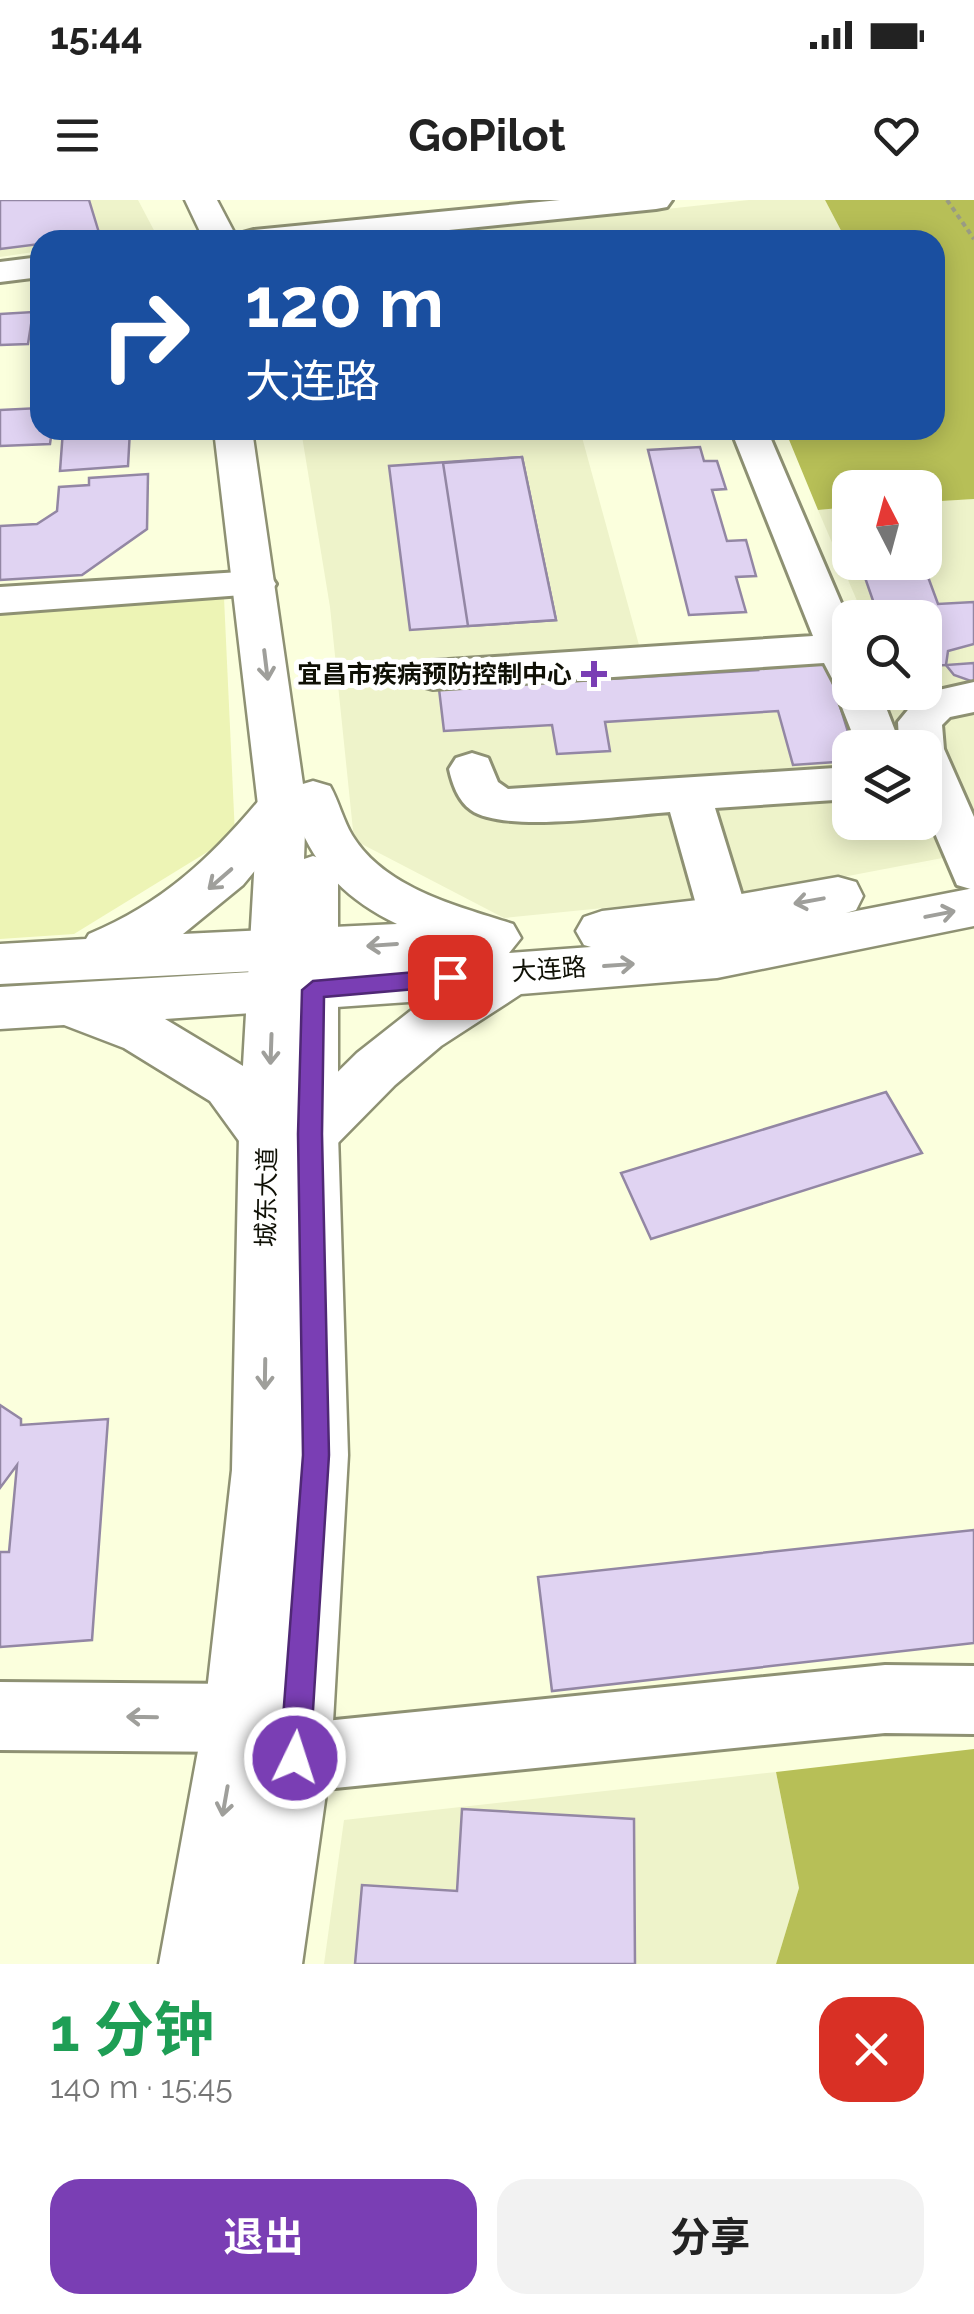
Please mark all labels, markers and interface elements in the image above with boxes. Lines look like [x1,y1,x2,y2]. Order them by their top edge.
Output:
text: 15:44 [50,13,143,58]
icon: menu [50,108,105,163]
icon: heart [869,108,924,163]
text: GoPilot [408,109,566,162]
text: 120 m [245,261,444,343]
icon: right [80,270,210,400]
text: 大连路 [245,355,380,408]
north arrow [832,470,942,580]
map controls [832,470,942,840]
button: search [832,600,942,710]
one-way arrow [257,649,276,681]
place label: 宜昌市疾病预防控制中心 [297,659,572,689]
marker: 宜昌市疾病预防控制中心 [581,661,607,687]
button: layers [832,730,942,840]
one-way arrow [208,868,233,891]
one-way arrow [793,892,826,911]
one-way arrow [923,903,955,922]
pin [408,935,493,1020]
one-way arrow [366,936,398,955]
icon: arrive [423,950,478,1005]
street label: 大连路 [511,951,587,987]
one-way arrow [603,955,635,974]
one-way arrow [261,1032,280,1064]
street label: 城东大道 [250,1147,282,1247]
one-way arrow [256,1356,274,1389]
position arrow [243,1706,347,1810]
one-way arrow [126,1708,158,1726]
one-way arrow [216,1785,234,1817]
text: 1 分钟 [50,1995,214,2065]
button: close [819,1997,924,2102]
text: 140 m · 15:45 [50,2068,233,2105]
button: 退出 [50,2179,477,2294]
button: 分享 [497,2179,924,2294]

